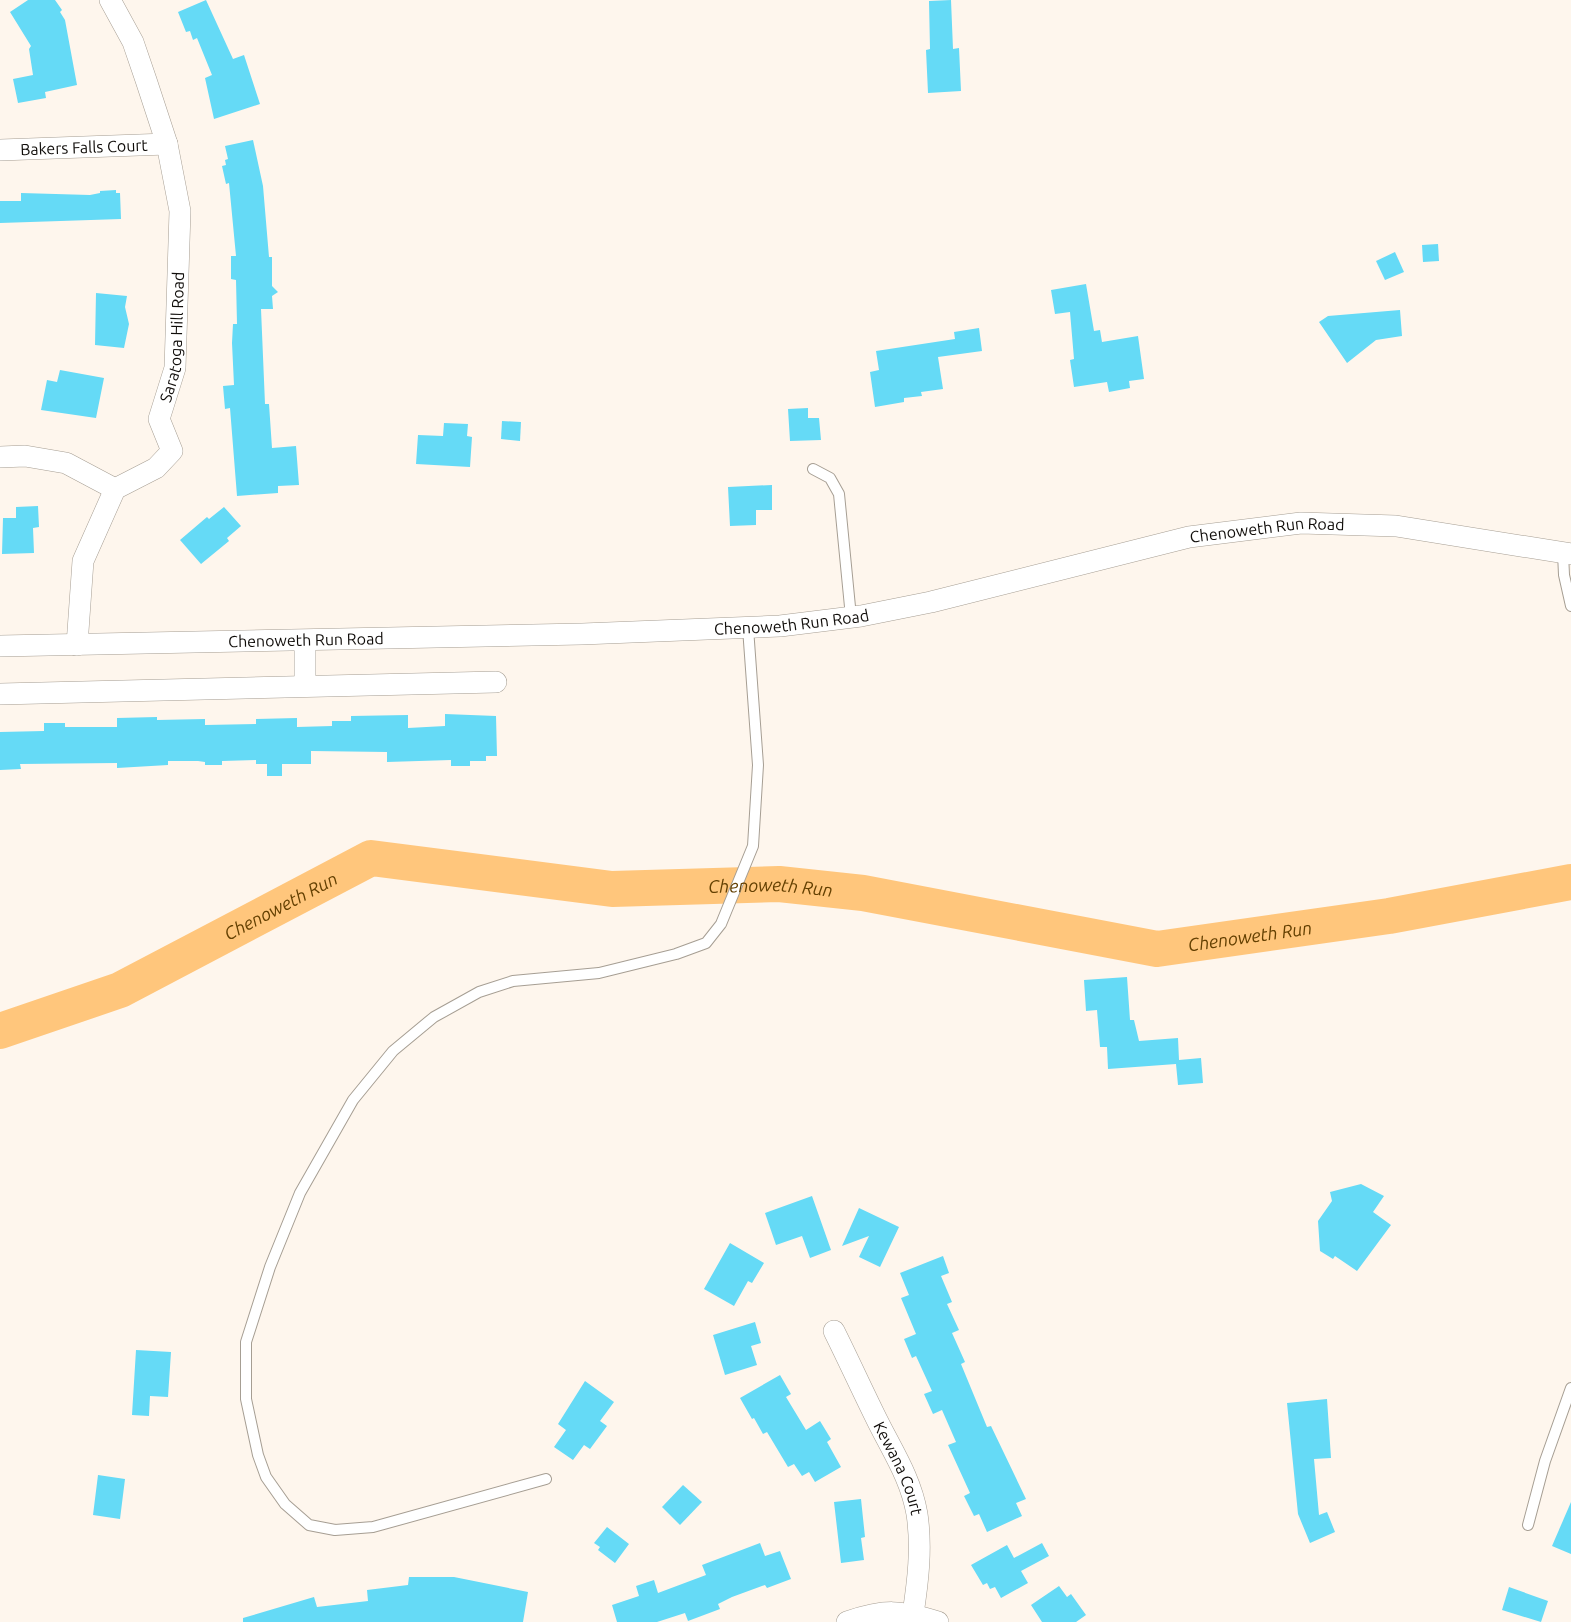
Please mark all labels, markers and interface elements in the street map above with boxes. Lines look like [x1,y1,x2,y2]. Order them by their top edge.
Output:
street label: Bakers Falls Court [20,136,149,158]
street label: Saratoga Hill Road [156,271,187,404]
street label: Chenoweth Run Road [1189,514,1345,546]
street label: Chenoweth Run Road [714,606,870,638]
street label: Chenoweth Run Road [228,629,384,650]
water label: Chenoweth Run [220,868,340,944]
water label: Chenoweth Run [708,874,834,900]
water label: Chenoweth Run [1186,917,1313,955]
street label: Kewana Court [870,1418,926,1517]

